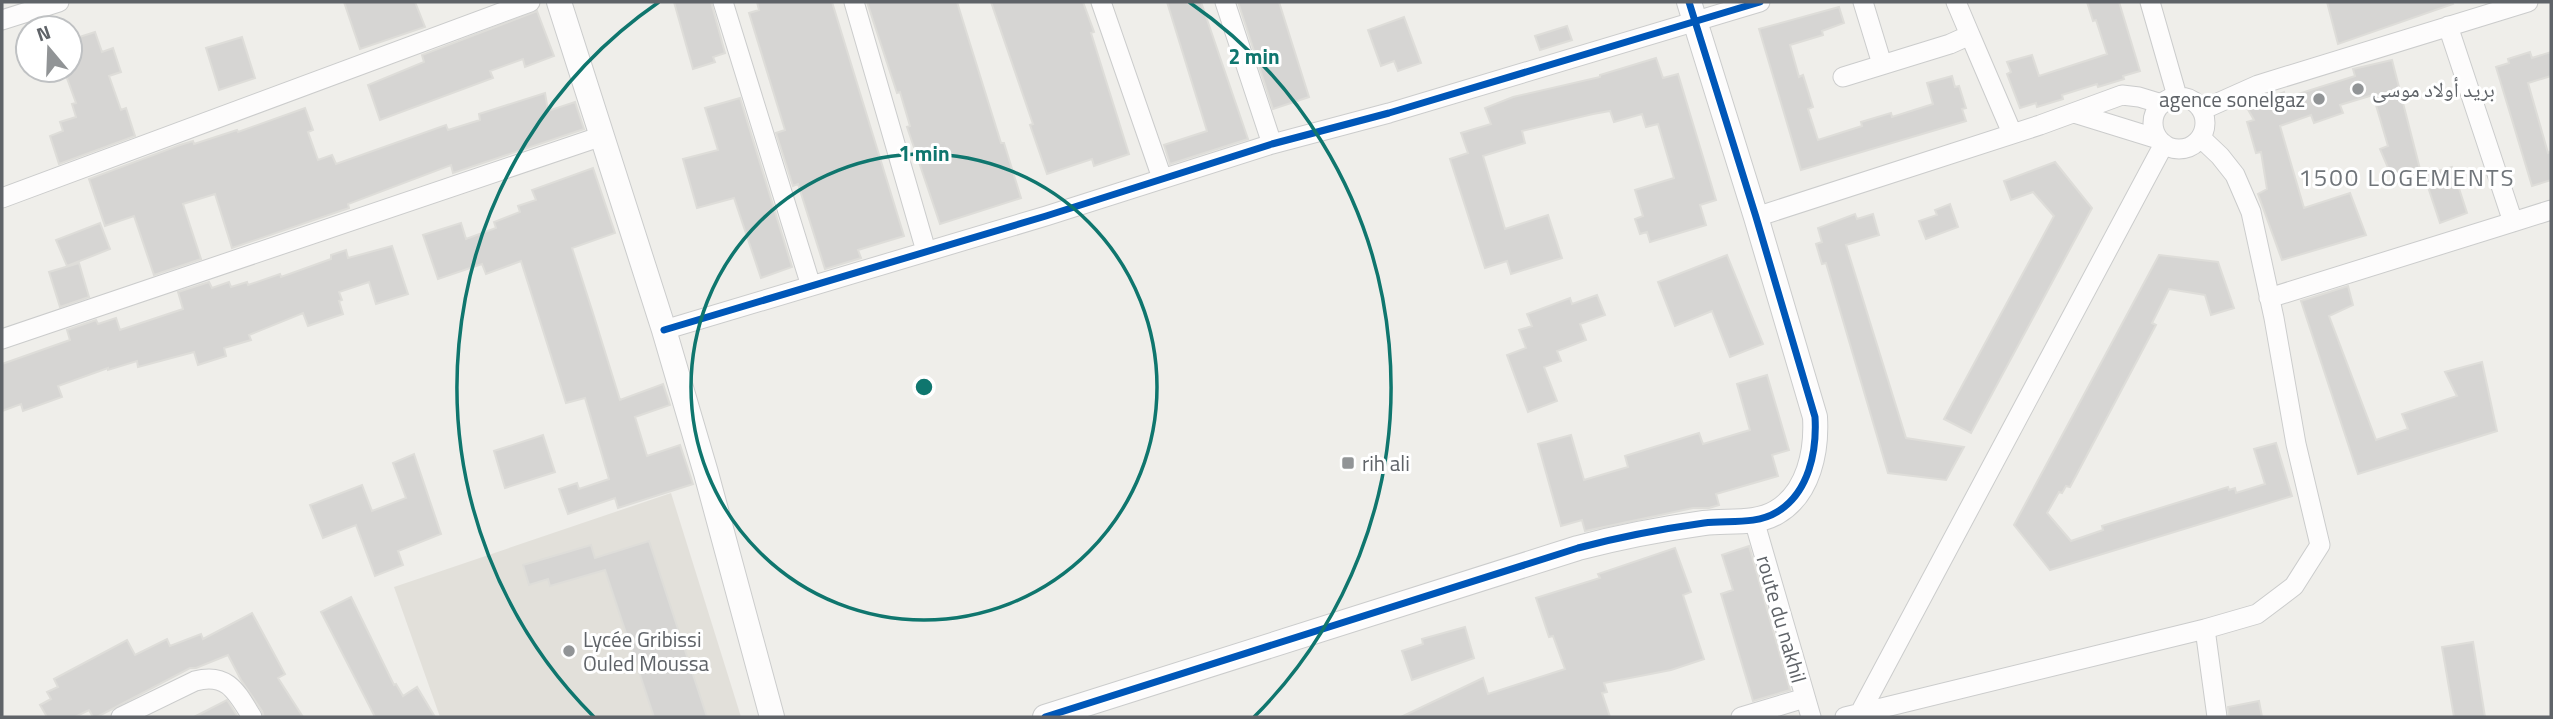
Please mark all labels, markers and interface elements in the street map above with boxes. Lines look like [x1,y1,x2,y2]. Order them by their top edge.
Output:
north arrow [14,14,84,84]
text: N [32,17,54,48]
text: 2 min [1228,40,1280,72]
place label: بريد أولاد موسى [2372,73,2495,105]
marker: بريد أولاد موسى [2350,81,2366,97]
place label: agence sonelgaz [2159,83,2305,115]
marker: agence sonelgaz [2311,91,2327,107]
text: 1 min [898,137,950,169]
district label: 1500 LOGEMENTS [2298,159,2516,195]
centre of rings [912,375,936,399]
place label: rih ali [1362,447,1410,479]
marker: rih ali [1340,455,1356,471]
street label: route du nakhil [1749,551,1815,687]
place label: Lycée Gribissi Ouled Moussa [583,623,709,679]
marker: Lycée Gribissi Ouled Moussa [561,643,577,659]

